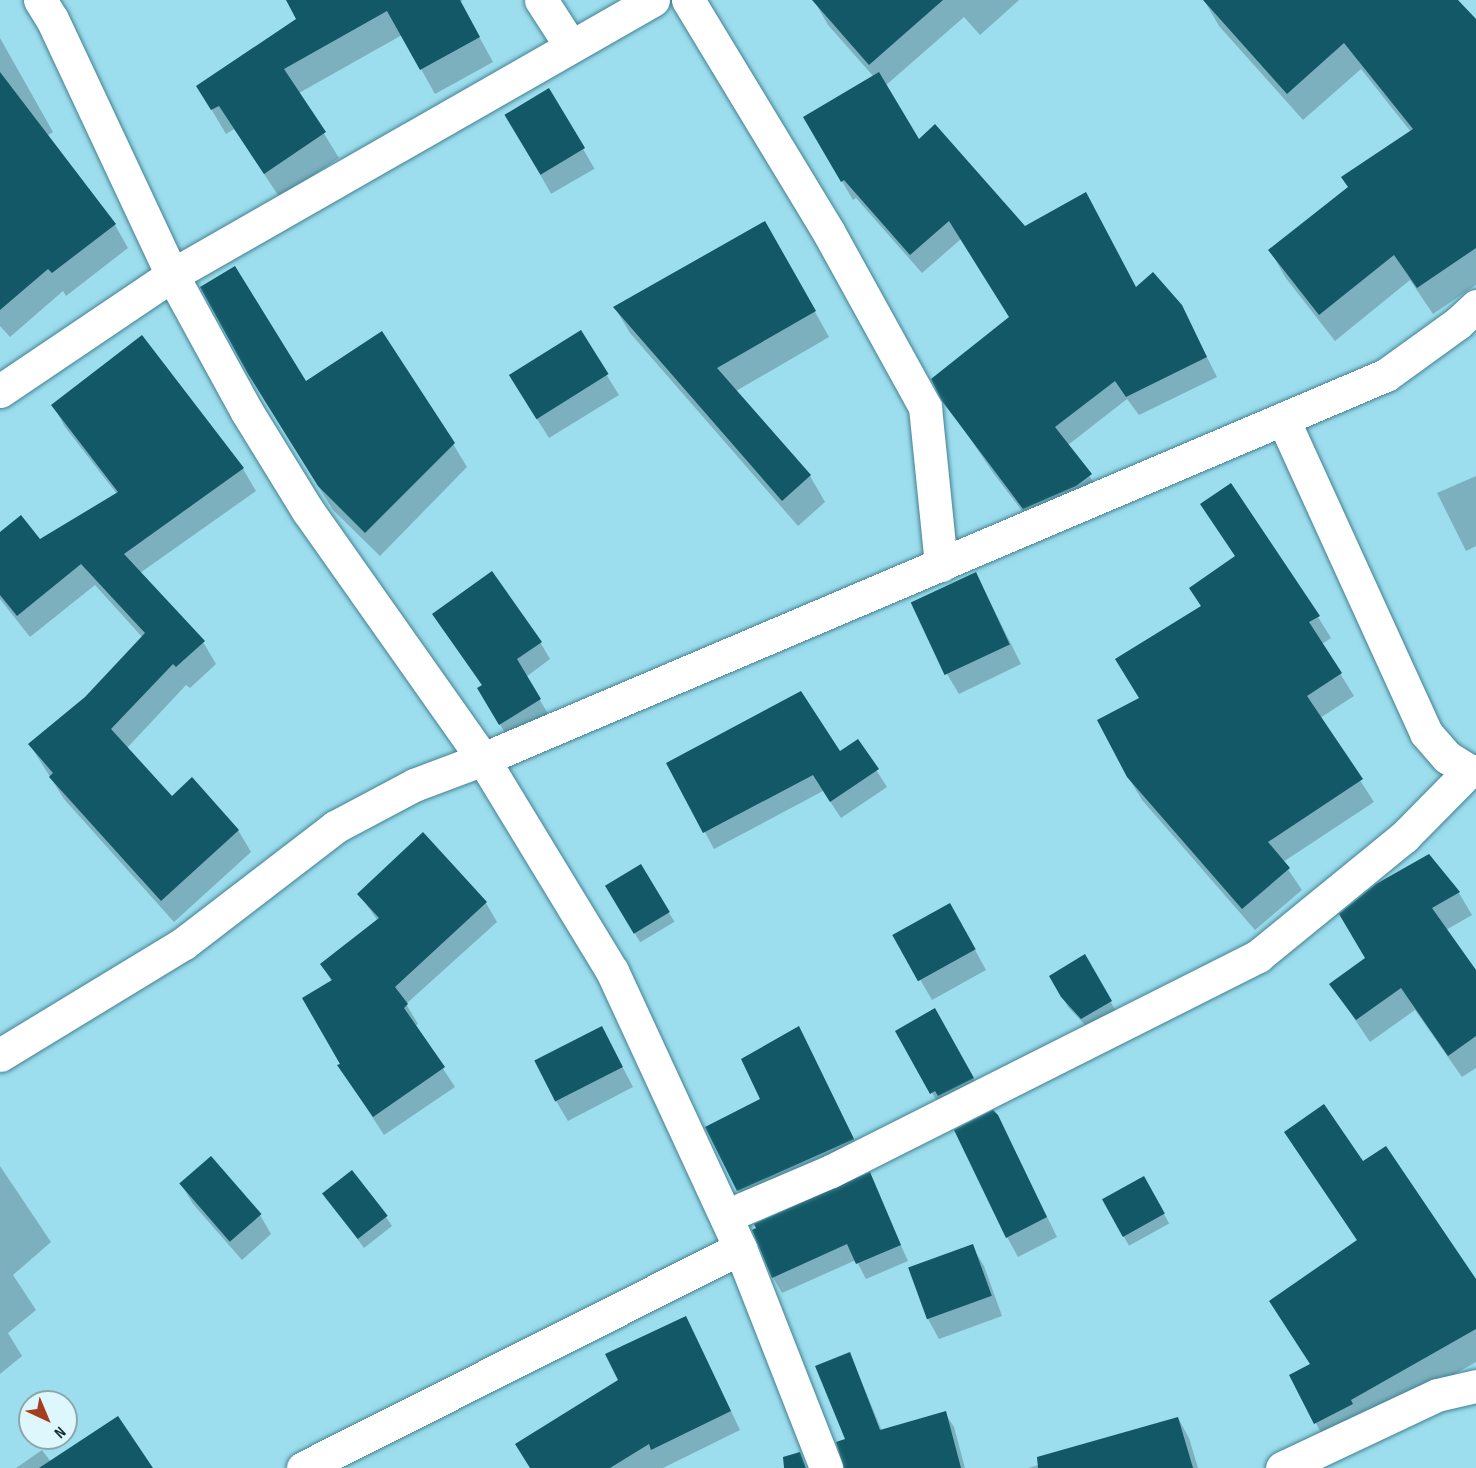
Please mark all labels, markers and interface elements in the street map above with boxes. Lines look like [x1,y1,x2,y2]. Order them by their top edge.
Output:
north arrow [18,1390,78,1450]
text: N [50,1422,69,1442]

